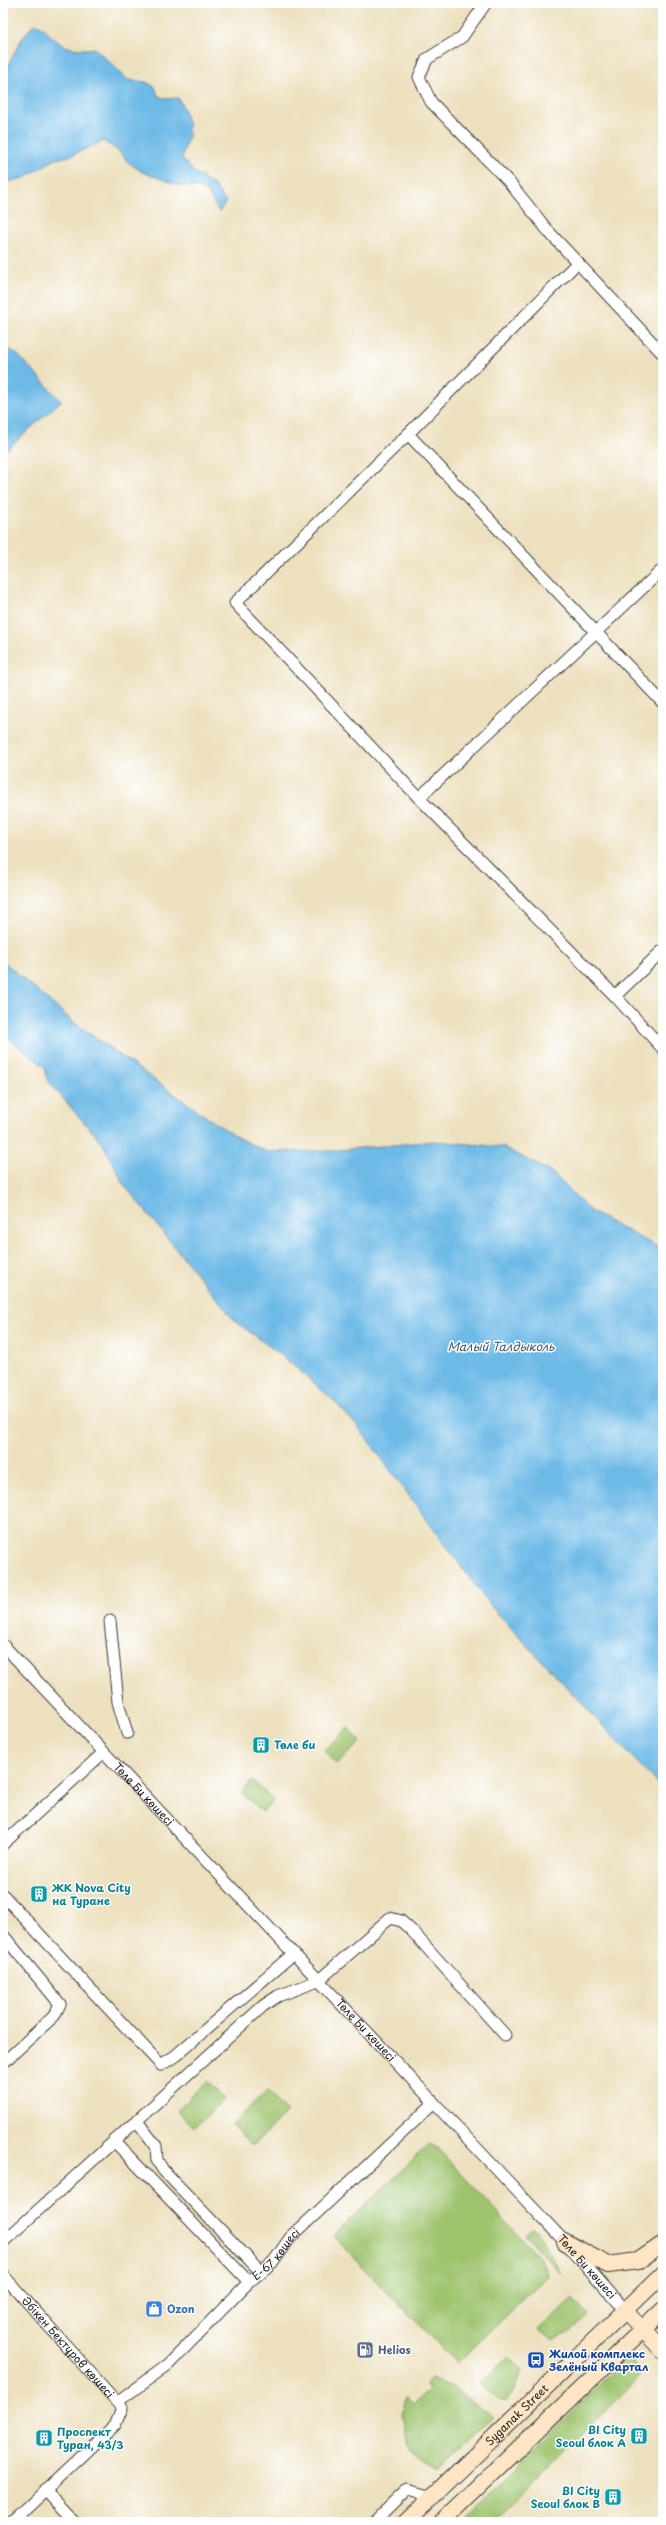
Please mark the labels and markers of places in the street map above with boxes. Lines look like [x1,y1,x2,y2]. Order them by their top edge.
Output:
building icon: Төле би [251,1735,271,1755]
place label: Төле би [274,1736,316,1753]
place label: ЖК Nova City на Туране [51,1879,131,1909]
building icon: ЖК Nova City на Туране [29,1884,49,1904]
shop icon: Ozon [144,2299,164,2319]
place label: Ozon [167,2300,195,2317]
fuel station icon: Helios [355,2340,375,2360]
place label: Helios [378,2341,411,2358]
place label: Жилой комплекс Зелёный Квартал [548,2345,648,2375]
bus stop icon: Жилой комплекс Зелёный Квартал [526,2350,546,2370]
place label: BI City Seoul блок A [556,2421,626,2451]
place label: Проспект Туран, 43/3 [57,2423,124,2453]
building icon: BI City Seoul блок A [629,2426,649,2446]
building icon: Проспект Туран, 43/3 [34,2428,54,2448]
place label: BI City Seoul блок B [531,2482,600,2512]
building icon: BI City Seoul блок B [603,2487,623,2507]

